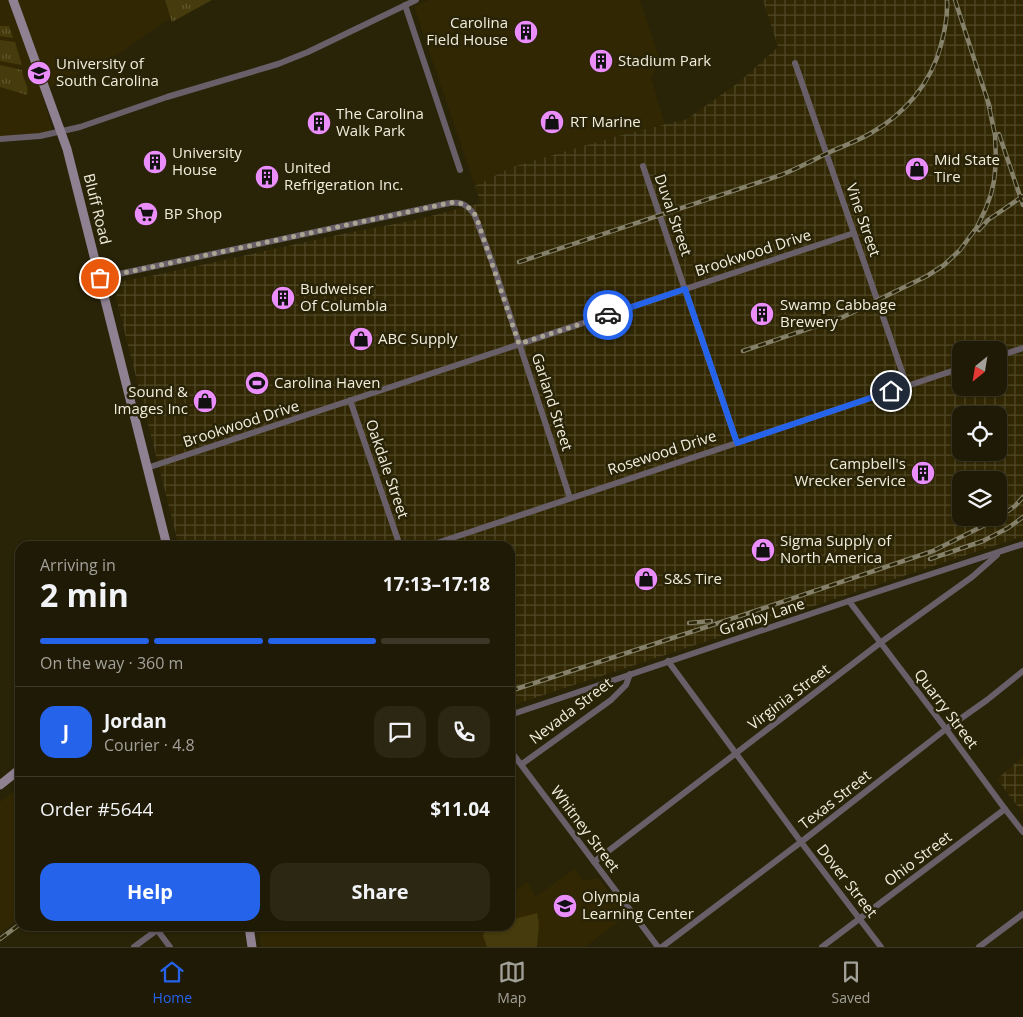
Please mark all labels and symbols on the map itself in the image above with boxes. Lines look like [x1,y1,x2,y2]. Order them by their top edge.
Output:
place label: Carolina Field House [426,12,508,49]
building icon: Carolina Field House [513,19,539,45]
building icon: Stadium Park [588,48,614,74]
place label: Stadium Park [618,50,711,70]
place label: University of South Carolina [56,53,159,90]
school or university icon: University of South Carolina [26,60,52,86]
place label: The Carolina Walk Park [336,103,424,140]
shop icon: RT Marine [539,109,565,135]
building icon: The Carolina Walk Park [306,110,332,136]
place label: RT Marine [570,111,641,131]
place label: University House [172,142,242,179]
building icon: University House [142,149,168,175]
place label: Mid State Tire [934,149,1000,186]
shop icon: Mid State Tire [904,156,930,182]
place label: United Refrigeration Inc. [284,157,403,194]
building icon: United Refrigeration Inc. [254,164,280,190]
street label: Bluff Road [80,171,116,246]
street label: Duval Street [651,171,697,258]
street label: Vine Street [842,180,886,259]
supermarket icon: BP Shop [133,201,159,227]
place label: BP Shop [164,203,222,223]
street label: Brookwood Drive [692,224,813,280]
pin [79,257,121,299]
place label: Budweiser Of Columbia [300,278,387,315]
building icon: Budweiser Of Columbia [270,285,296,311]
courier [583,290,633,340]
place label: Swamp Cabbage Brewery [780,294,896,331]
building icon: Swamp Cabbage Brewery [749,301,775,327]
shop icon: ABC Supply [348,326,374,352]
place label: ABC Supply [378,328,458,348]
north arrow [952,341,1008,396]
street label: Garland Street [528,350,578,453]
sports icon: Carolina Haven [244,370,270,396]
pin [870,370,912,412]
place label: Carolina Haven [274,372,380,392]
place label: Sound & Images Inc [113,381,188,418]
shop icon: Sound & Images Inc [192,388,218,414]
street label: Brookwood Drive [180,395,301,451]
street label: Oakdale Street [362,417,414,521]
street label: Rosewood Drive [605,425,719,479]
place label: Campbell's Wrecker Service [794,453,906,490]
building icon: Campbell's Wrecker Service [910,460,936,486]
place label: Sigma Supply of North America [780,530,892,567]
shop icon: Sigma Supply of North America [750,537,776,563]
shop icon: S&S Tire [633,566,659,592]
place label: S&S Tire [664,568,722,588]
street label: Granby Lane [716,593,807,639]
street label: Virginia Street [743,659,834,734]
street label: Quarry Street [910,665,983,752]
street label: Nevada Street [525,672,616,748]
street label: Texas Street [794,765,874,834]
street label: Whitney Street [547,781,625,876]
street label: Ohio Street [880,826,955,890]
street label: Dover Street [813,840,883,921]
place label: Olympia Learning Center [582,886,694,923]
school or university icon: Olympia Learning Center [552,893,578,919]

